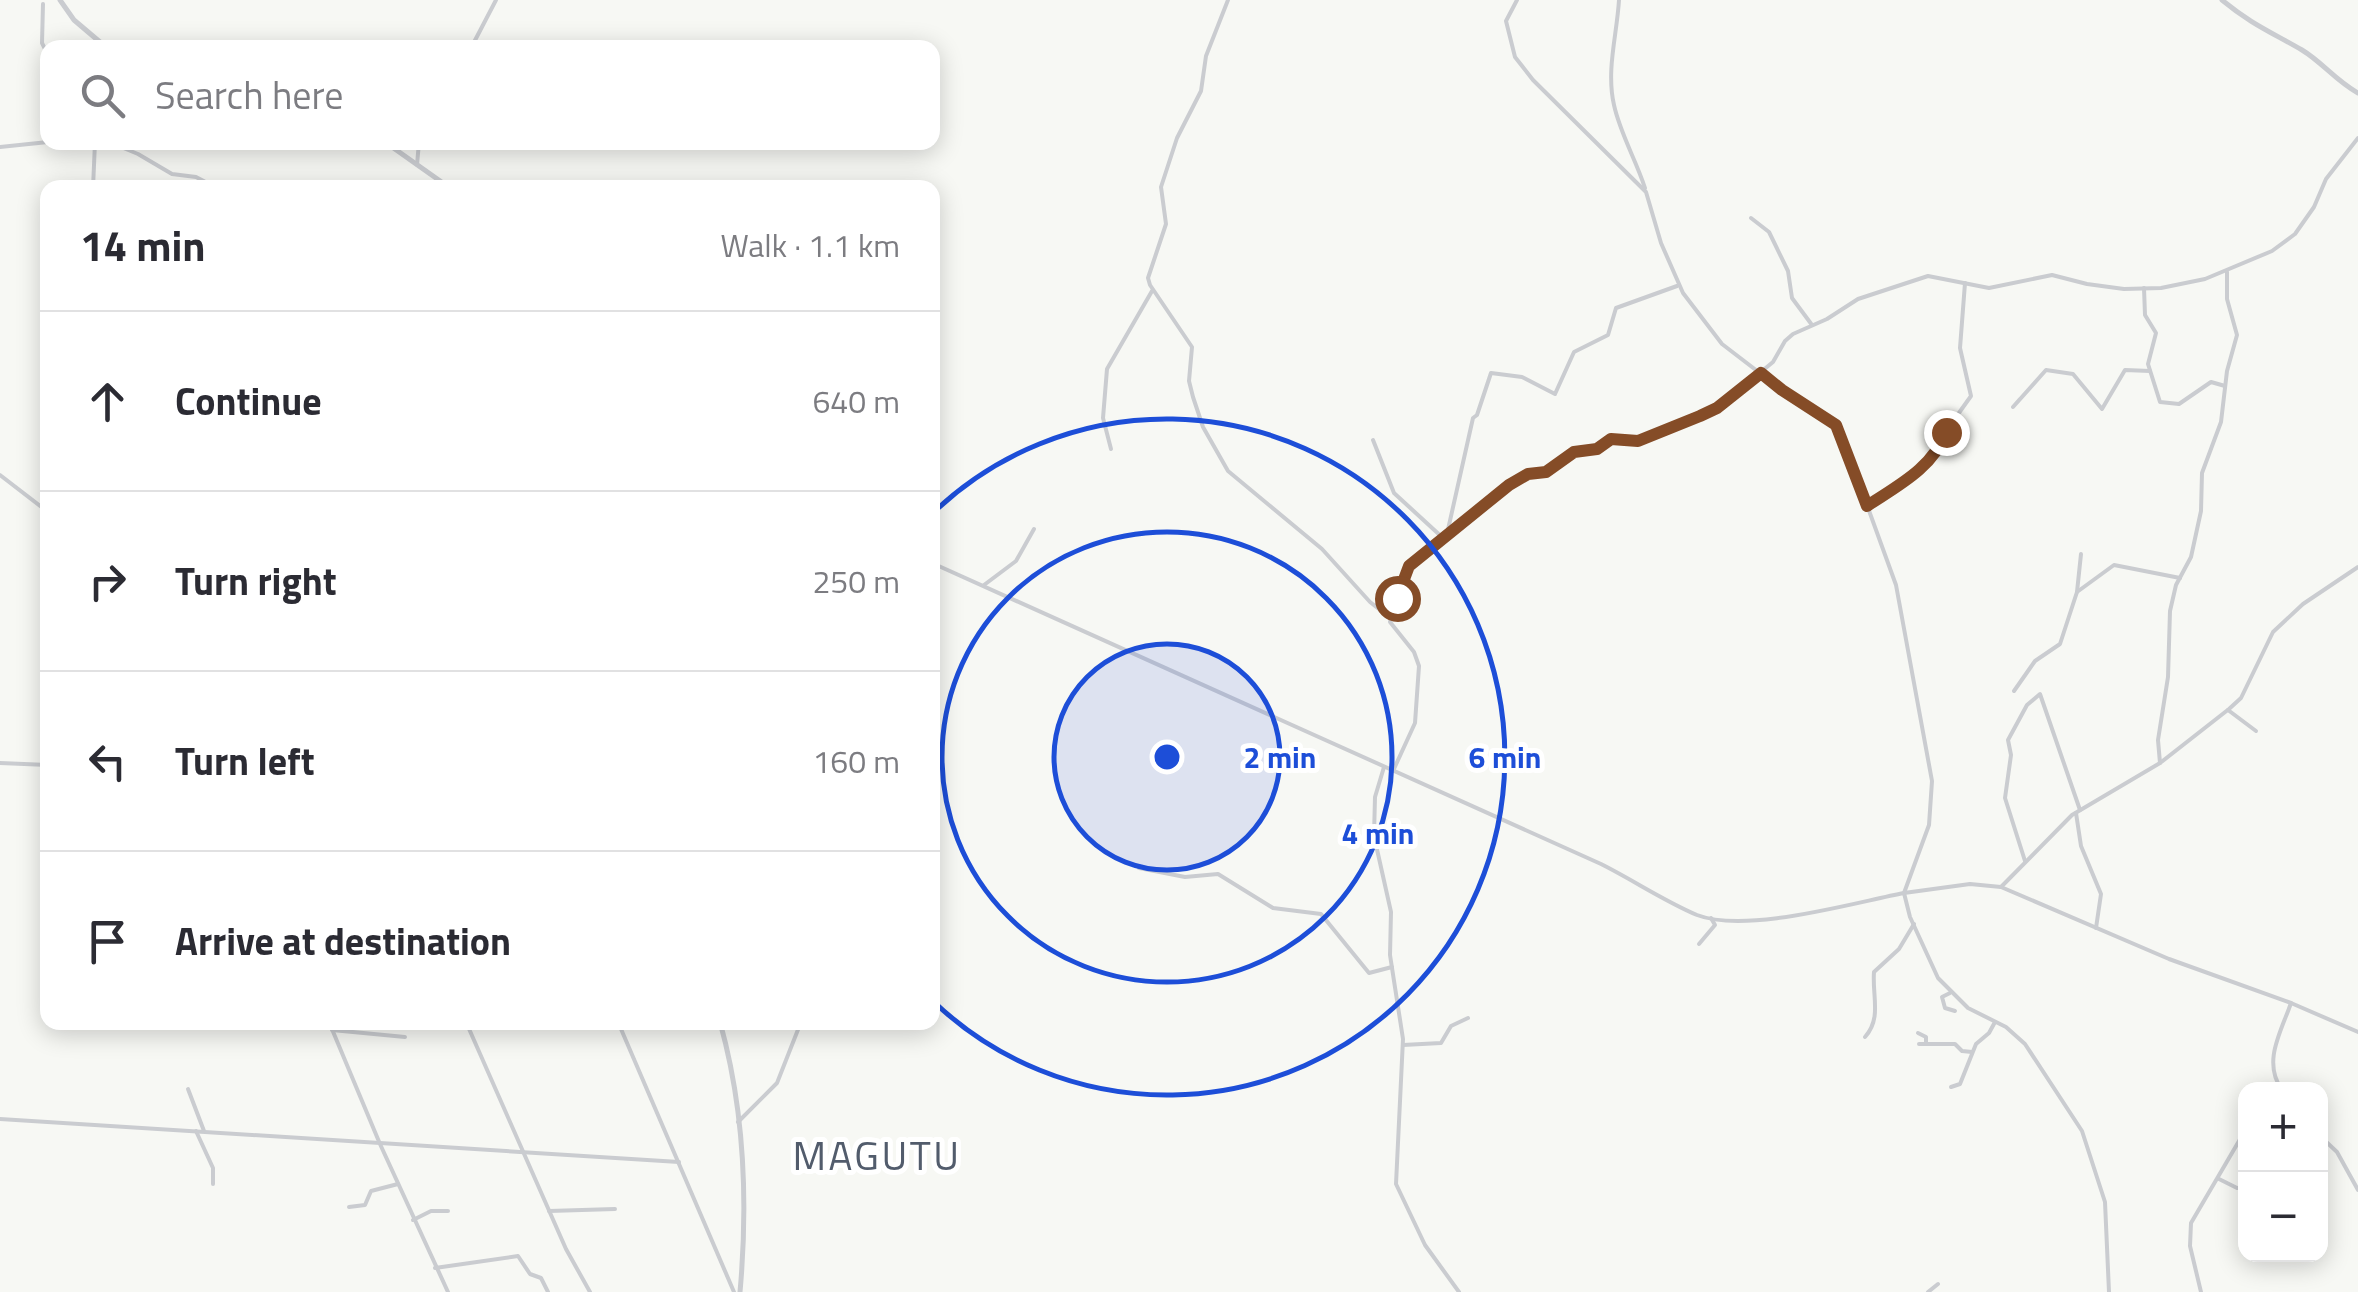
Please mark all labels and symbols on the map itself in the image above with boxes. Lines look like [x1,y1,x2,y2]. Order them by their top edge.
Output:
route end [1924,410,1970,456]
route start [1375,576,1421,622]
text: 2 min [1244,734,1316,780]
text: 6 min [1469,734,1541,780]
centre of rings [1149,739,1185,775]
text: 4 min [1342,810,1414,856]
district label: MAGUTU [792,1125,962,1186]

